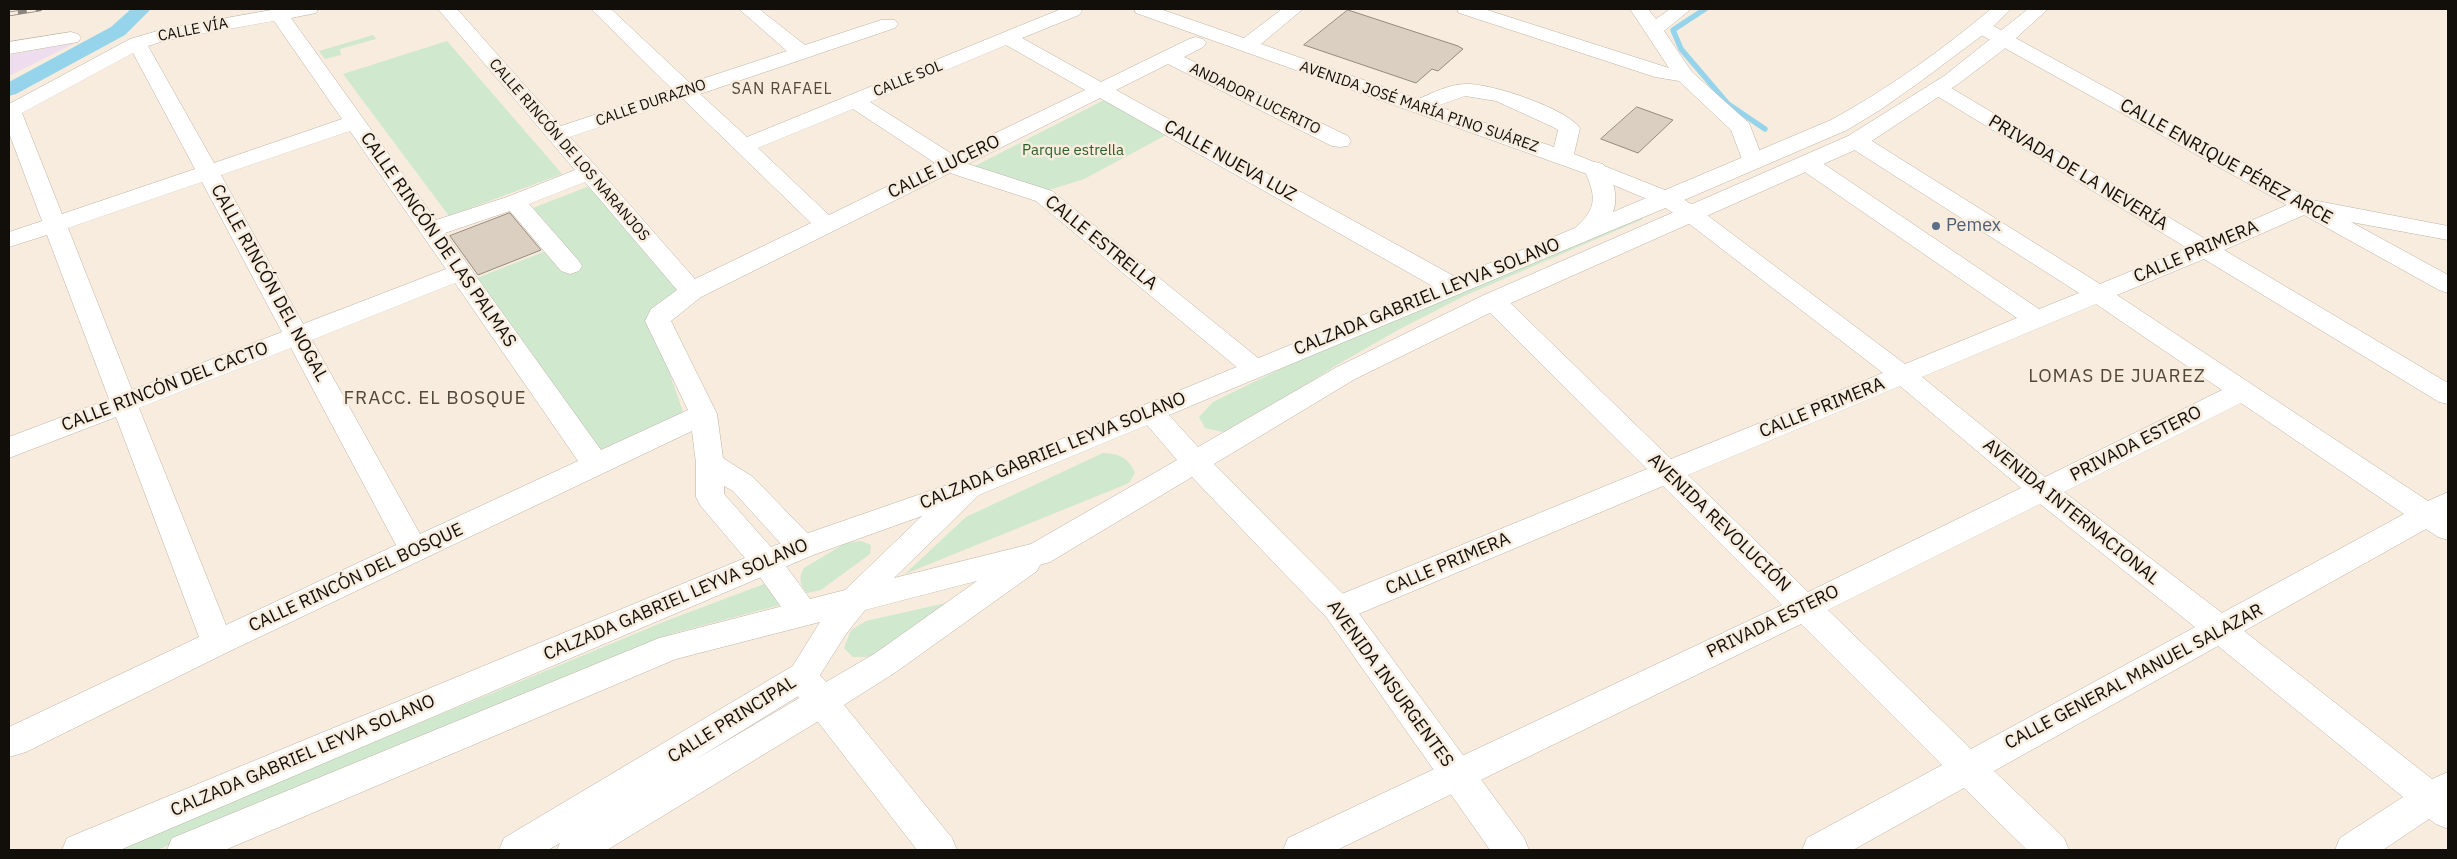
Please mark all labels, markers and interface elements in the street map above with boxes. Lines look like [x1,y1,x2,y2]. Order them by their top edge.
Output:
street label: CALLE VÍA [156,14,230,46]
street label: CALLE RINCÓN DE LOS NARANJOS [485,55,653,245]
street label: CALLE SOL [871,57,945,101]
street label: AVENIDA JOSÉ MARÍA PINO SUÁREZ [1297,58,1541,156]
street label: ANDADOR LUCERITO [1187,60,1323,138]
street label: CALLE DURAZNO [593,76,709,130]
district label: SAN RAFAEL [730,79,834,99]
street label: CALLE ENRIQUE PÉREZ ARCE [2116,94,2336,230]
street label: PRIVADA DE LA NEVERÍA [1984,111,2172,235]
street label: CALLE NUEVA LUZ [1160,116,1300,206]
street label: CALLE RINCÓN DE LAS PALMAS [355,128,521,352]
street label: CALLE LUCERO [884,131,1004,203]
park label: Parque estrella [1022,142,1124,160]
street label: CALLE RINCÓN DEL NOGAL [206,181,332,385]
street label: CALLE ESTRELLA [1040,191,1162,295]
place label: Pemex [1946,215,2001,237]
street label: CALLE PRIMERA [2130,216,2262,288]
marker: Pemex [1930,220,1942,232]
street label: CALZADA GABRIEL LEYVA SOLANO [1291,234,1563,360]
street label: CALLE RINCÓN DEL CACTO [59,338,271,436]
district label: LOMAS DE JUAREZ [2026,366,2208,388]
street label: CALLE PRIMERA [1756,373,1888,443]
district label: FRACC. EL BOSQUE [341,388,529,410]
street label: CALZADA GABRIEL LEYVA SOLANO [917,388,1189,514]
street label: PRIVADA ESTERO [2067,402,2205,486]
street label: AVENIDA INTERNACIONAL [1979,434,2163,590]
street label: AVENIDA REVOLUCIÓN [1643,449,1795,597]
street label: CALLE RINCÓN DEL BOSQUE [245,519,467,637]
street label: CALLE PRIMERA [1382,528,1514,600]
street label: CALZADA GABRIEL LEYVA SOLANO [541,534,811,666]
street label: PRIVADA ESTERO [1703,581,1843,663]
street label: AVENIDA INSURGENTES [1322,596,1458,772]
street label: CALLE GENERAL MANUEL SALAZAR [2001,600,2267,754]
street label: CALLE PRINCIPAL [664,672,800,768]
street label: CALZADA GABRIEL LEYVA SOLANO [168,690,438,822]

